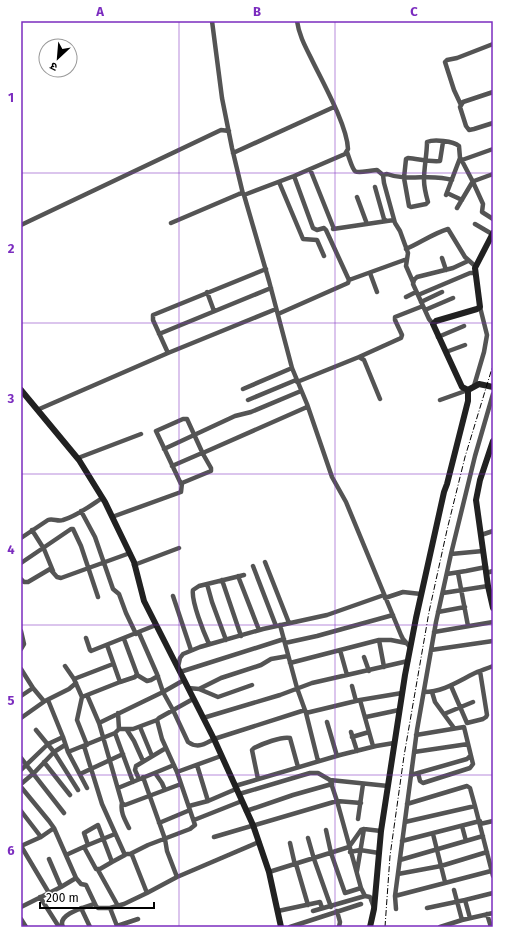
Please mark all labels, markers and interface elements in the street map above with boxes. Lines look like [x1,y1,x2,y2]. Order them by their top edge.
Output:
text: A [95,4,104,19]
text: B [253,4,261,19]
text: C [410,4,418,19]
north arrow [38,38,78,78]
text: उ [48,59,60,74]
text: 1 [8,90,14,105]
text: 2 [8,241,15,256]
text: 3 [7,391,15,406]
text: 4 [7,542,15,557]
text: 5 [8,693,15,708]
text: 6 [7,843,15,858]
scale bar [40,884,154,910]
text: 200 m [46,891,79,905]

